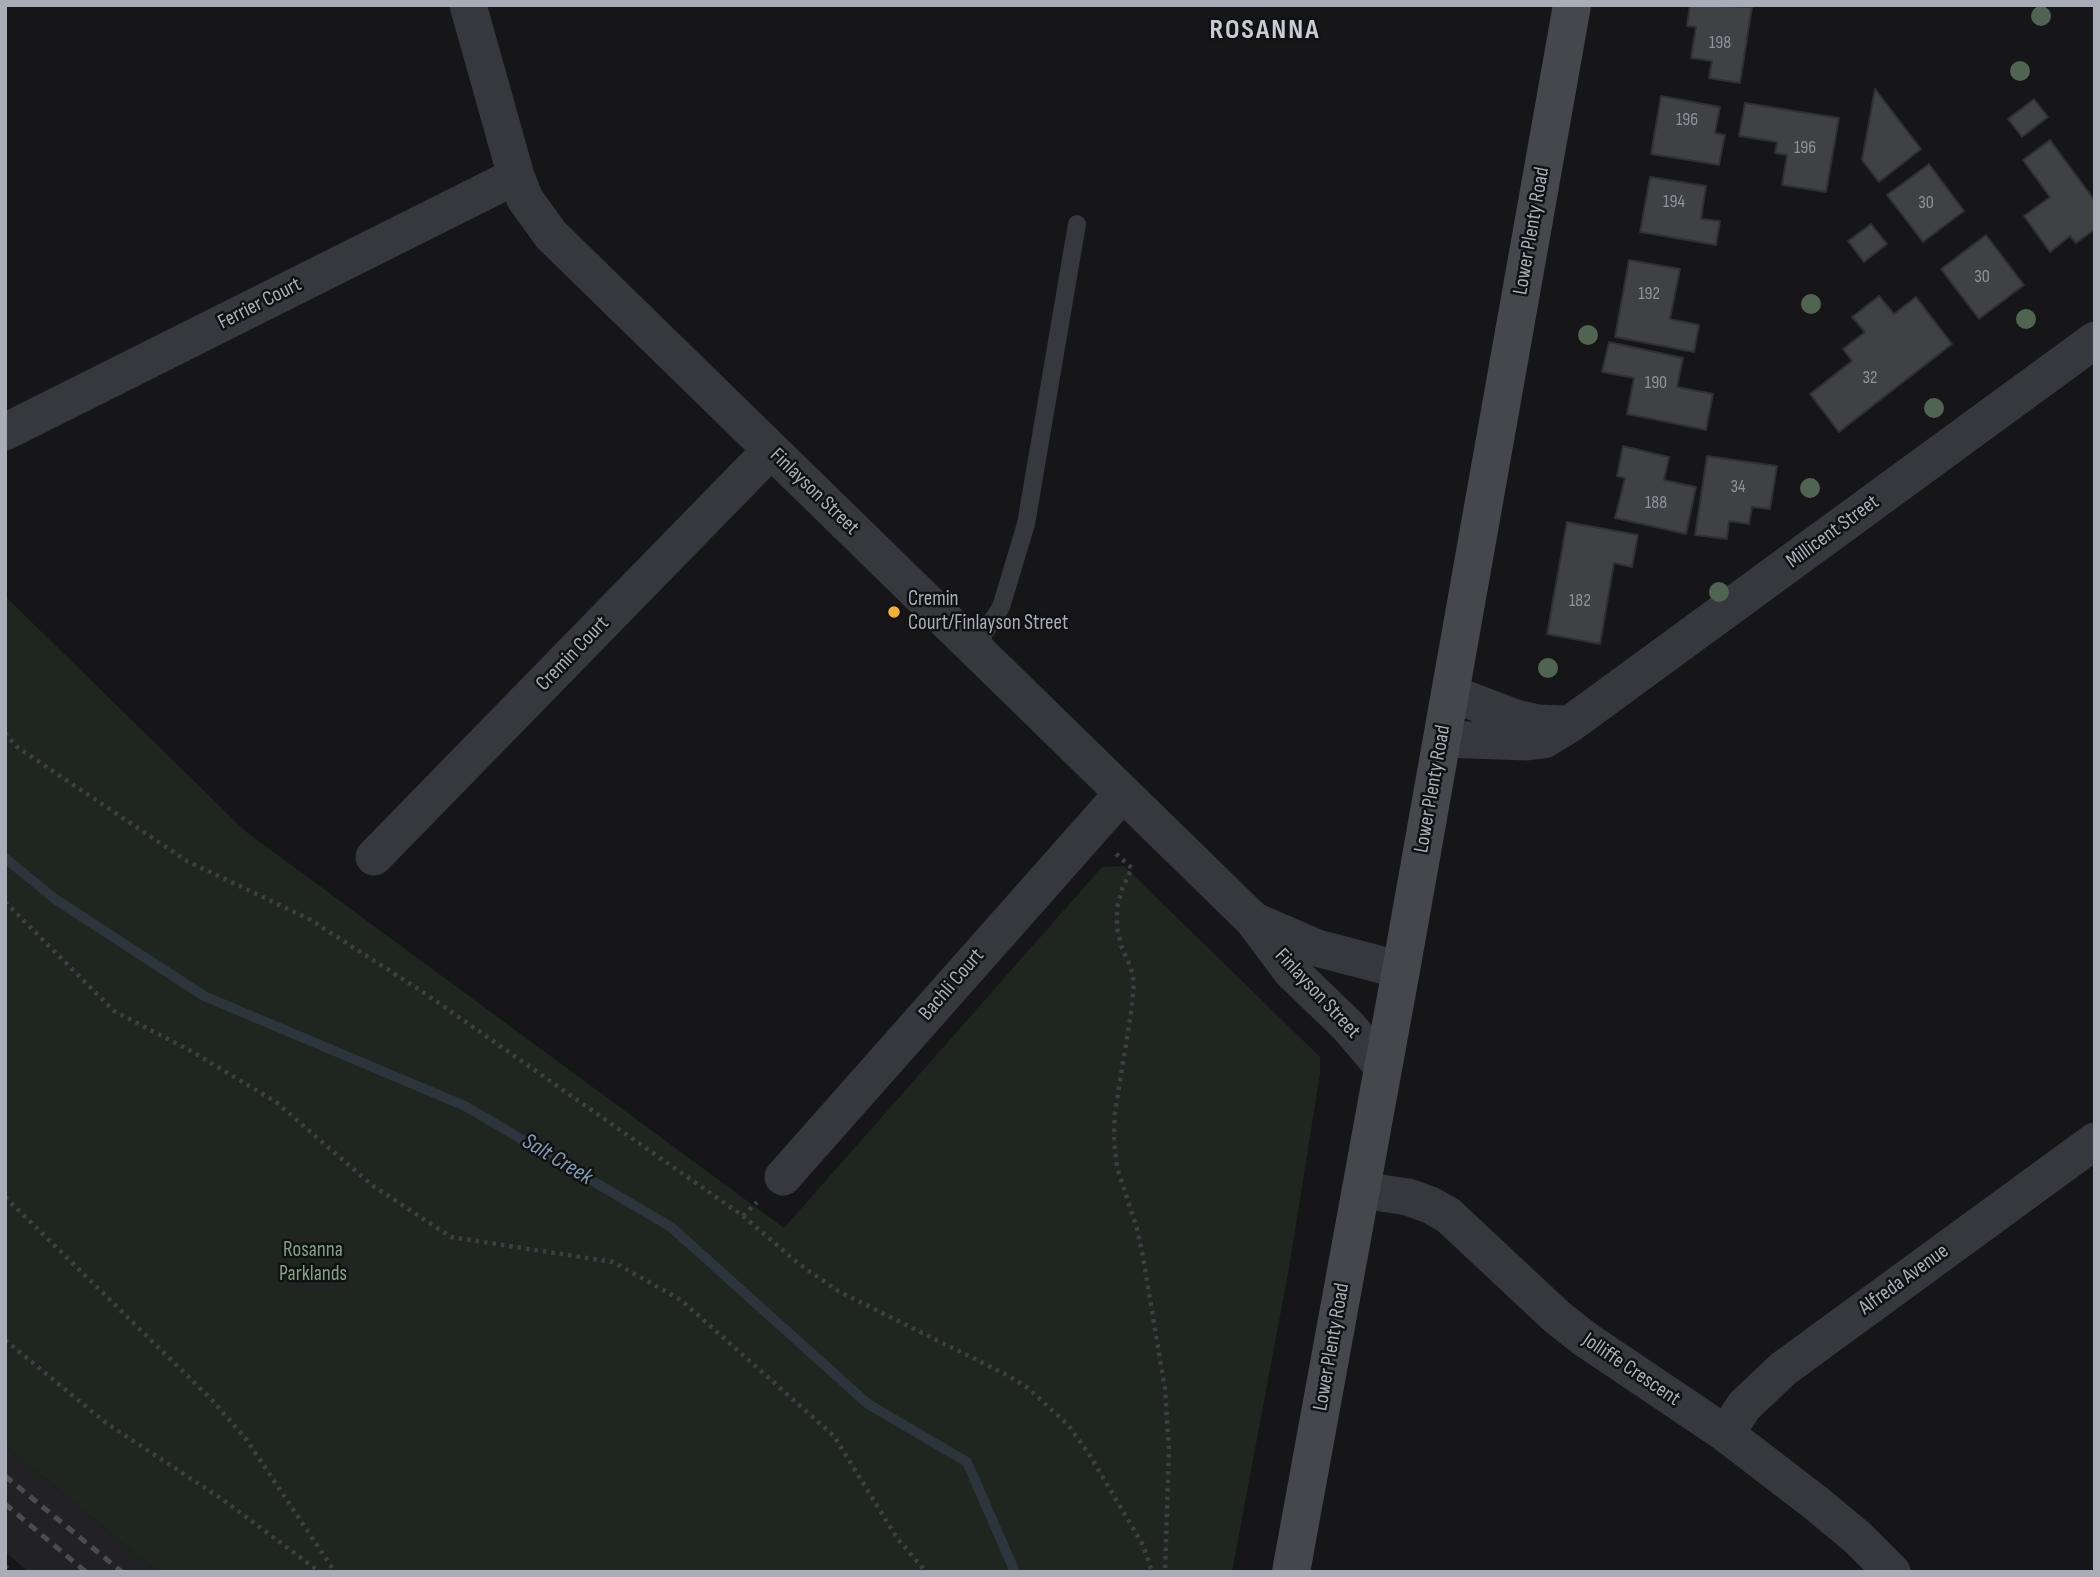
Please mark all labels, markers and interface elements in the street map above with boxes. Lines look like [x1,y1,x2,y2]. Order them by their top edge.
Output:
district label: ROSANNA [1210,14,1320,48]
house number: 198 [1709,32,1731,54]
house number: 196 [1676,109,1698,131]
house number: 196 [1794,137,1816,159]
street label: Lower Plenty Road [1508,165,1556,297]
house number: 194 [1663,191,1685,213]
house number: 30 [1918,192,1934,214]
house number: 30 [1974,266,1990,288]
street label: Ferrier Court [214,272,306,336]
house number: 192 [1638,283,1660,305]
house number: 32 [1863,367,1877,389]
house number: 190 [1645,372,1667,394]
street label: Finlayson Street [764,443,864,541]
house number: 34 [1730,476,1746,498]
street label: Millicent Street [1782,490,1884,574]
house number: 188 [1645,492,1667,514]
place label: Cremin Court/Finlayson Street [908,587,1068,637]
house number: 182 [1569,590,1591,612]
marker: Cremin Court/Finlayson Street [886,604,902,620]
street label: Cremin Court [531,611,615,697]
street label: Lower Plenty Road [1409,723,1457,855]
street label: Bachli Court [914,944,990,1026]
street label: Finlayson Street [1269,944,1365,1044]
water label: Salt Creek [517,1128,597,1192]
park label: Rosanna Parklands [279,1238,347,1288]
street label: Alfreda Avenue [1854,1239,1954,1321]
street label: Lower Plenty Road [1308,1281,1356,1413]
street label: Jolliffe Crescent [1577,1328,1685,1412]

